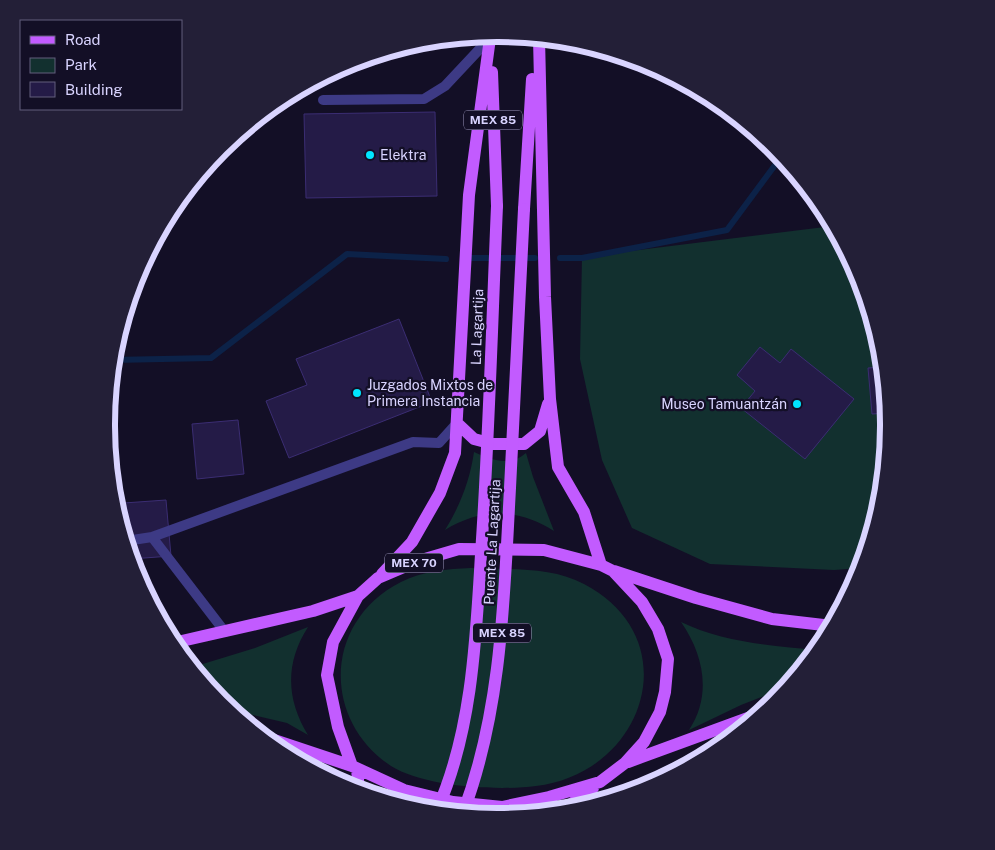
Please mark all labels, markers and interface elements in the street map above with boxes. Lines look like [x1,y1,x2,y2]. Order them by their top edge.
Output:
legend [20,20,182,110]
text: Road [65,31,101,48]
text: Park [65,56,97,73]
text: Building [65,81,123,98]
road number: MEX 85 [464,110,522,130]
place label: Elektra [380,147,426,163]
marker: Elektra [364,149,376,161]
street label: La Lagartija [468,289,486,365]
place label: Juzgados Mixtos de Primera Instancia [367,377,493,409]
marker: Juzgados Mixtos de Primera Instancia [351,387,363,399]
place label: Museo Tamuantzán [661,396,787,412]
marker: Museo Tamuantzán [791,398,803,410]
street label: Puente La Lagartija [481,479,503,605]
road number: MEX 70 [385,554,443,572]
road number: MEX 85 [473,624,531,642]

